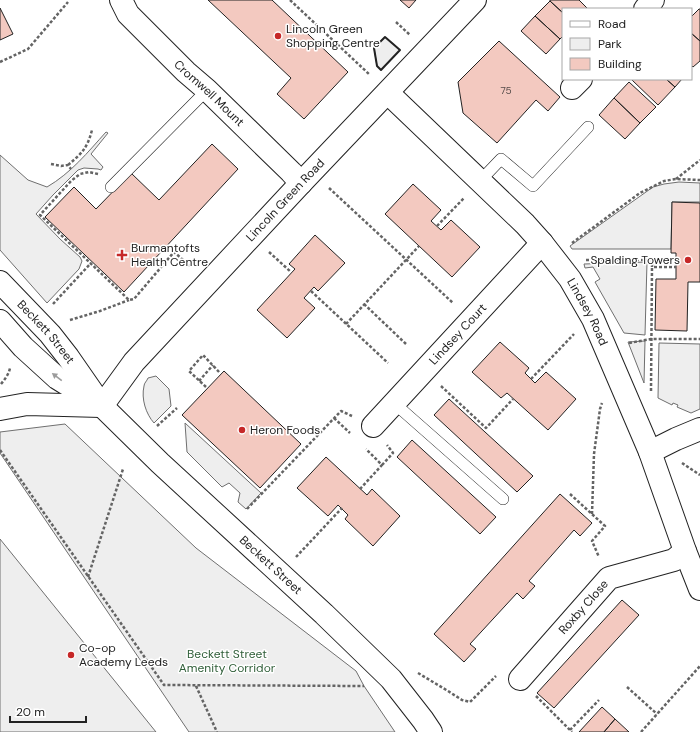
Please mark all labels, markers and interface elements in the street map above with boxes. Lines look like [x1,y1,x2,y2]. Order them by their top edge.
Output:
legend [562,8,692,80]
text: Road [598,16,626,32]
place label: Lincoln Green Shopping Centre [286,21,380,51]
marker: Lincoln Green Shopping Centre [273,31,283,41]
text: Park [598,36,622,52]
street label: Cromwell Mount [170,56,248,130]
text: Building [598,56,642,72]
house number: 75 [500,84,512,97]
street label: Lincoln Green Road [242,155,328,245]
place label: Burmantofts Health Centre [131,240,208,270]
marker: Burmantofts Health Centre [116,249,128,261]
place label: Spalding Towers [590,252,680,268]
marker: Spalding Towers [683,255,693,265]
street label: Lindsey Road [563,275,611,348]
street label: Beckett Street [14,297,79,367]
street label: Lindsey Court [425,300,490,368]
one-way arrow [52,373,63,382]
place label: Heron Foods [250,422,320,438]
marker: Heron Foods [237,425,247,435]
street label: Beckett Street [236,532,306,598]
street label: Roxby Close [555,576,612,638]
place label: Co-op Academy Leeds [79,640,168,670]
park label: Beckett Street Amenity Corridor [179,646,276,676]
marker: Co-op Academy Leeds [66,650,76,660]
scale bar [10,698,86,724]
text: 20 m [16,704,45,720]

